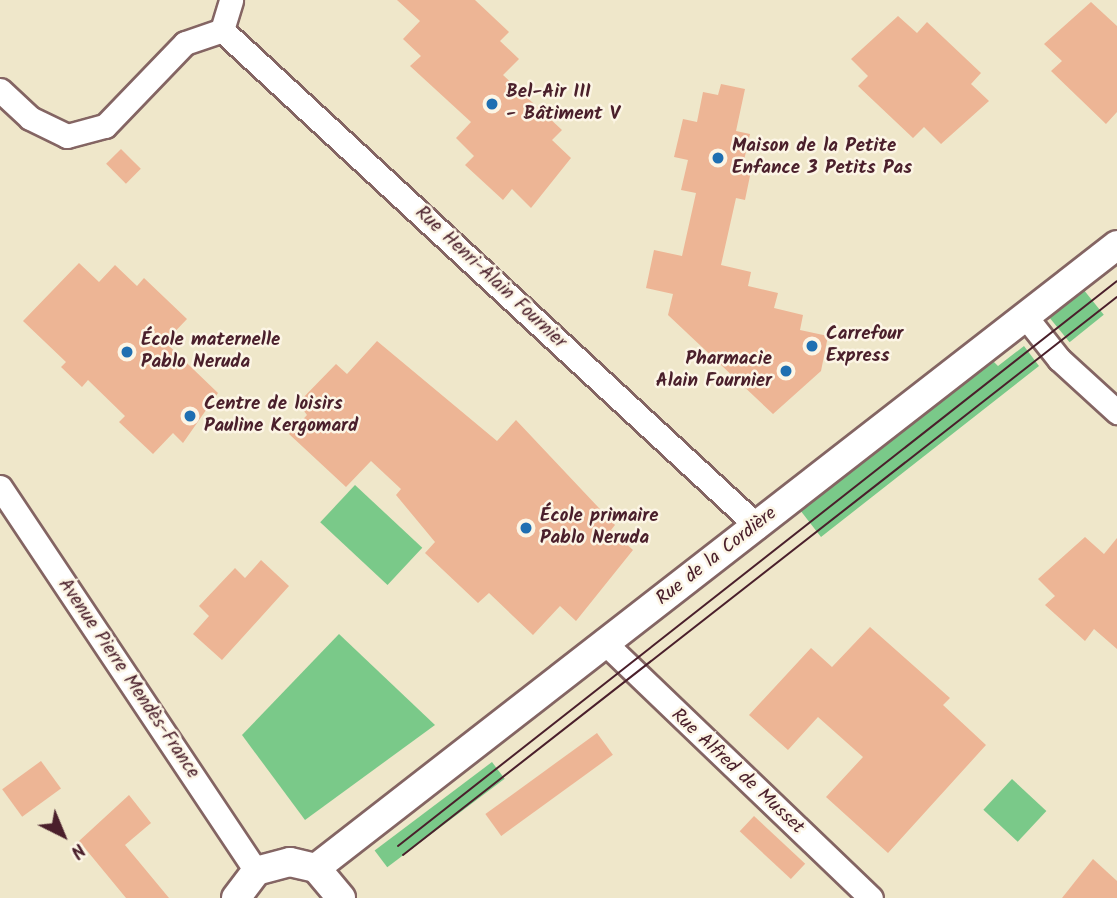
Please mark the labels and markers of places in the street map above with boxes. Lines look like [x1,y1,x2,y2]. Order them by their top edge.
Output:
place label: Bel-Air III - Bâtiment V [506,82,620,126]
marker: Bel-Air III - Bâtiment V [484,96,500,112]
place label: Maison de la Petite Enfance 3 Petits Pas [732,136,912,180]
marker: Maison de la Petite Enfance 3 Petits Pas [710,150,726,166]
place label: Carrefour Express [826,324,903,368]
place label: École maternelle Pablo Neruda [141,330,280,374]
marker: Carrefour Express [804,338,820,354]
marker: École maternelle Pablo Neruda [119,344,135,360]
place label: Pharmacie Alain Fournier [656,349,772,393]
marker: Pharmacie Alain Fournier [778,363,794,379]
place label: Centre de loisirs Pauline Kergomard [204,394,358,438]
marker: Centre de loisirs Pauline Kergomard [182,408,198,424]
place label: École primaire Pablo Neruda [540,506,658,550]
marker: École primaire Pablo Neruda [518,520,534,536]

